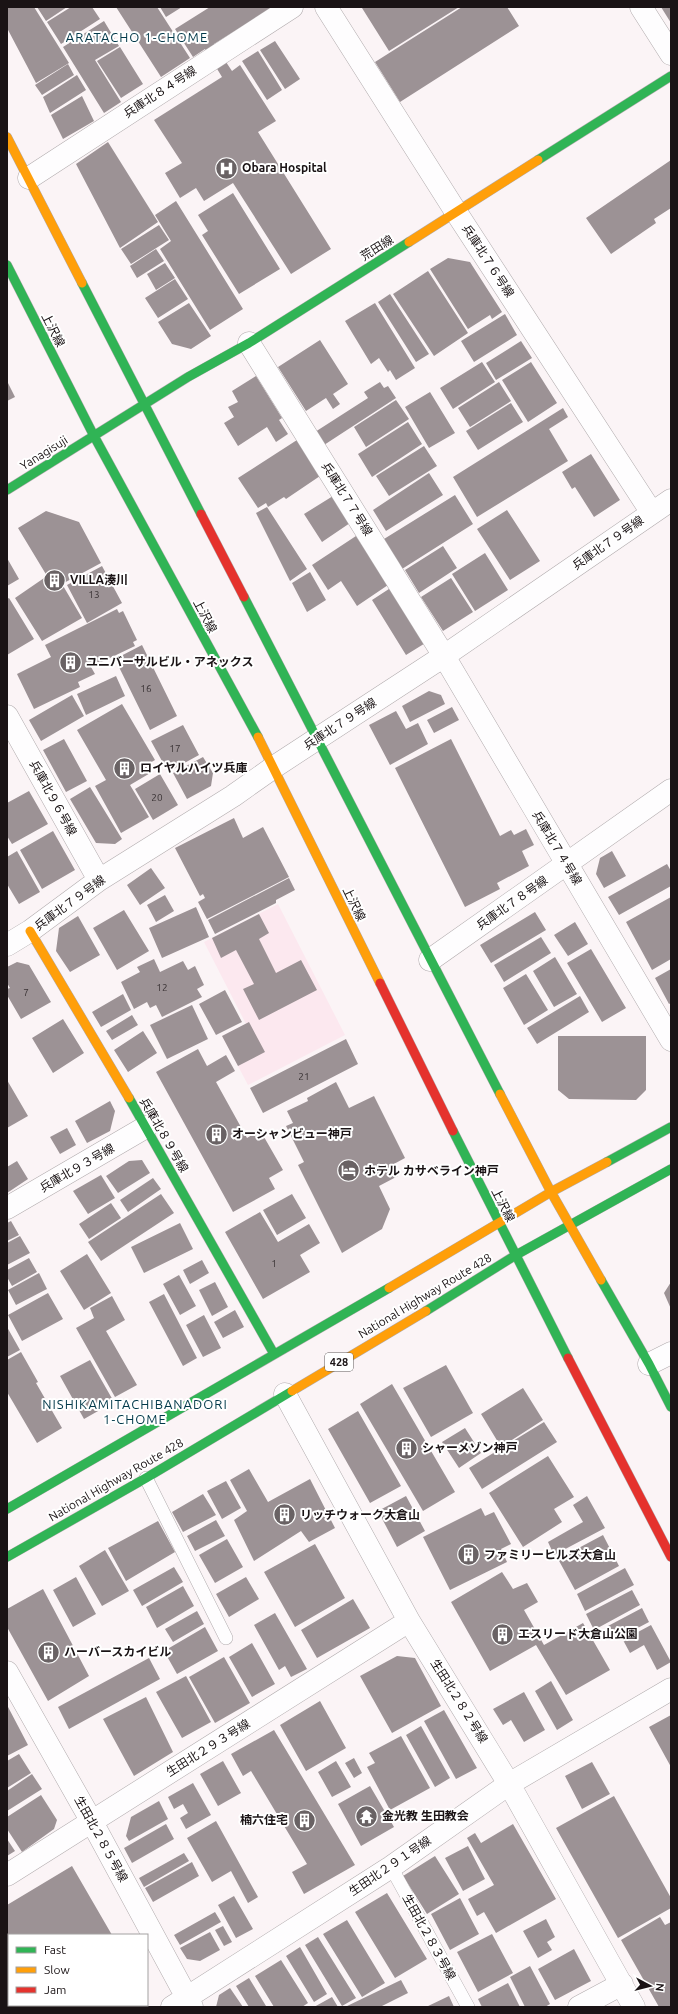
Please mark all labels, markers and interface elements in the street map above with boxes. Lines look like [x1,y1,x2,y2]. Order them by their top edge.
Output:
district label: ARATACHO 1-CHOME [66,30,208,44]
street label: 兵庫北８４号線 [121,63,198,120]
hospital icon: Obara Hospital [214,155,240,181]
place label: Obara Hospital [242,161,327,174]
street label: 兵庫北７６号線 [460,222,517,299]
street label: 荒田線 [358,233,395,263]
street label: 上沢線 [39,311,67,349]
street label: Yanagisuji [18,433,70,472]
street label: 兵庫北７７号線 [320,460,375,538]
street label: 兵庫北７９号線 [570,513,646,572]
building icon: VILLA湊川 [42,567,68,593]
place label: VILLA湊川 [70,573,128,586]
house number: 13 [88,589,100,600]
street label: 上沢線 [191,597,220,635]
building icon: ユニバーサルビル・アネックス [58,649,84,675]
place label: ユニバーサルビル・アネックス [86,655,253,668]
house number: 16 [140,683,152,694]
street label: 兵庫北７９号線 [301,695,378,752]
house number: 17 [169,743,181,754]
building icon: ロイヤルハイツ兵庫 [111,755,137,781]
street label: 兵庫北９６号線 [27,758,79,838]
place label: ロイヤルハイツ兵庫 [140,761,247,774]
house number: 20 [151,792,163,803]
street label: 兵庫北７４号線 [530,808,585,887]
street label: 兵庫北７９号線 [32,873,108,933]
street label: 兵庫北７８号線 [474,873,550,932]
street label: 上沢線 [341,885,368,923]
house number: 12 [156,982,168,993]
house number: 7 [23,987,29,998]
house number: 21 [298,1071,310,1082]
street label: 兵庫北８９号線 [138,1095,191,1174]
building icon: オーシャンビュー神戸 [204,1121,230,1147]
place label: オーシャンビュー神戸 [232,1127,352,1140]
street label: 兵庫北９３号線 [37,1141,116,1194]
hotel icon: ホテル カサベライン神戸 [335,1158,361,1184]
place label: ホテル カサベライン神戸 [364,1164,499,1177]
street label: 上沢線 [489,1186,517,1224]
street label: National Highway Route 428 [356,1250,494,1341]
house number: 1 [271,1258,277,1269]
road number: 428 [325,1353,353,1371]
district label: NISHIKAMITACHIBANADORI 1-CHOME [42,1397,228,1426]
building icon: シャーメゾン神戸 [394,1435,420,1461]
street label: National Highway Route 428 [46,1436,185,1523]
place label: シャーメゾン神戸 [422,1441,518,1454]
building icon: リッチウォーク大倉山 [271,1502,297,1528]
place label: リッチウォーク大倉山 [300,1508,420,1521]
building icon: ファミリーヒルズ大倉山 [455,1542,481,1568]
place label: ファミリーヒルズ大倉山 [484,1548,616,1561]
building icon: エスリード大倉山公園 [490,1621,516,1647]
place label: エスリード大倉山公園 [518,1627,638,1640]
building icon: ハーバースカイビル [35,1639,61,1665]
place label: ハーバースカイビル [64,1645,171,1658]
street label: 生田北２８２号線 [428,1657,490,1745]
street label: 生田北２９３号線 [164,1717,252,1779]
street label: 生田北２８５号線 [72,1794,130,1884]
temple icon: 金光教 生田教会 [353,1803,379,1829]
building icon: 楠六住宅 [291,1807,317,1833]
place label: 金光教 生田教会 [382,1809,469,1822]
place label: 楠六住宅 [240,1813,288,1826]
street label: 生田北２９１号線 [346,1833,433,1898]
street label: 生田北２８３号線 [400,1892,458,1982]
legend [8,1934,148,2006]
text: Fast [44,1943,66,1956]
text: Slow [44,1963,70,1976]
north arrow [630,1966,670,2006]
text: N [653,1982,666,1992]
text: Jam [44,1983,66,1996]

